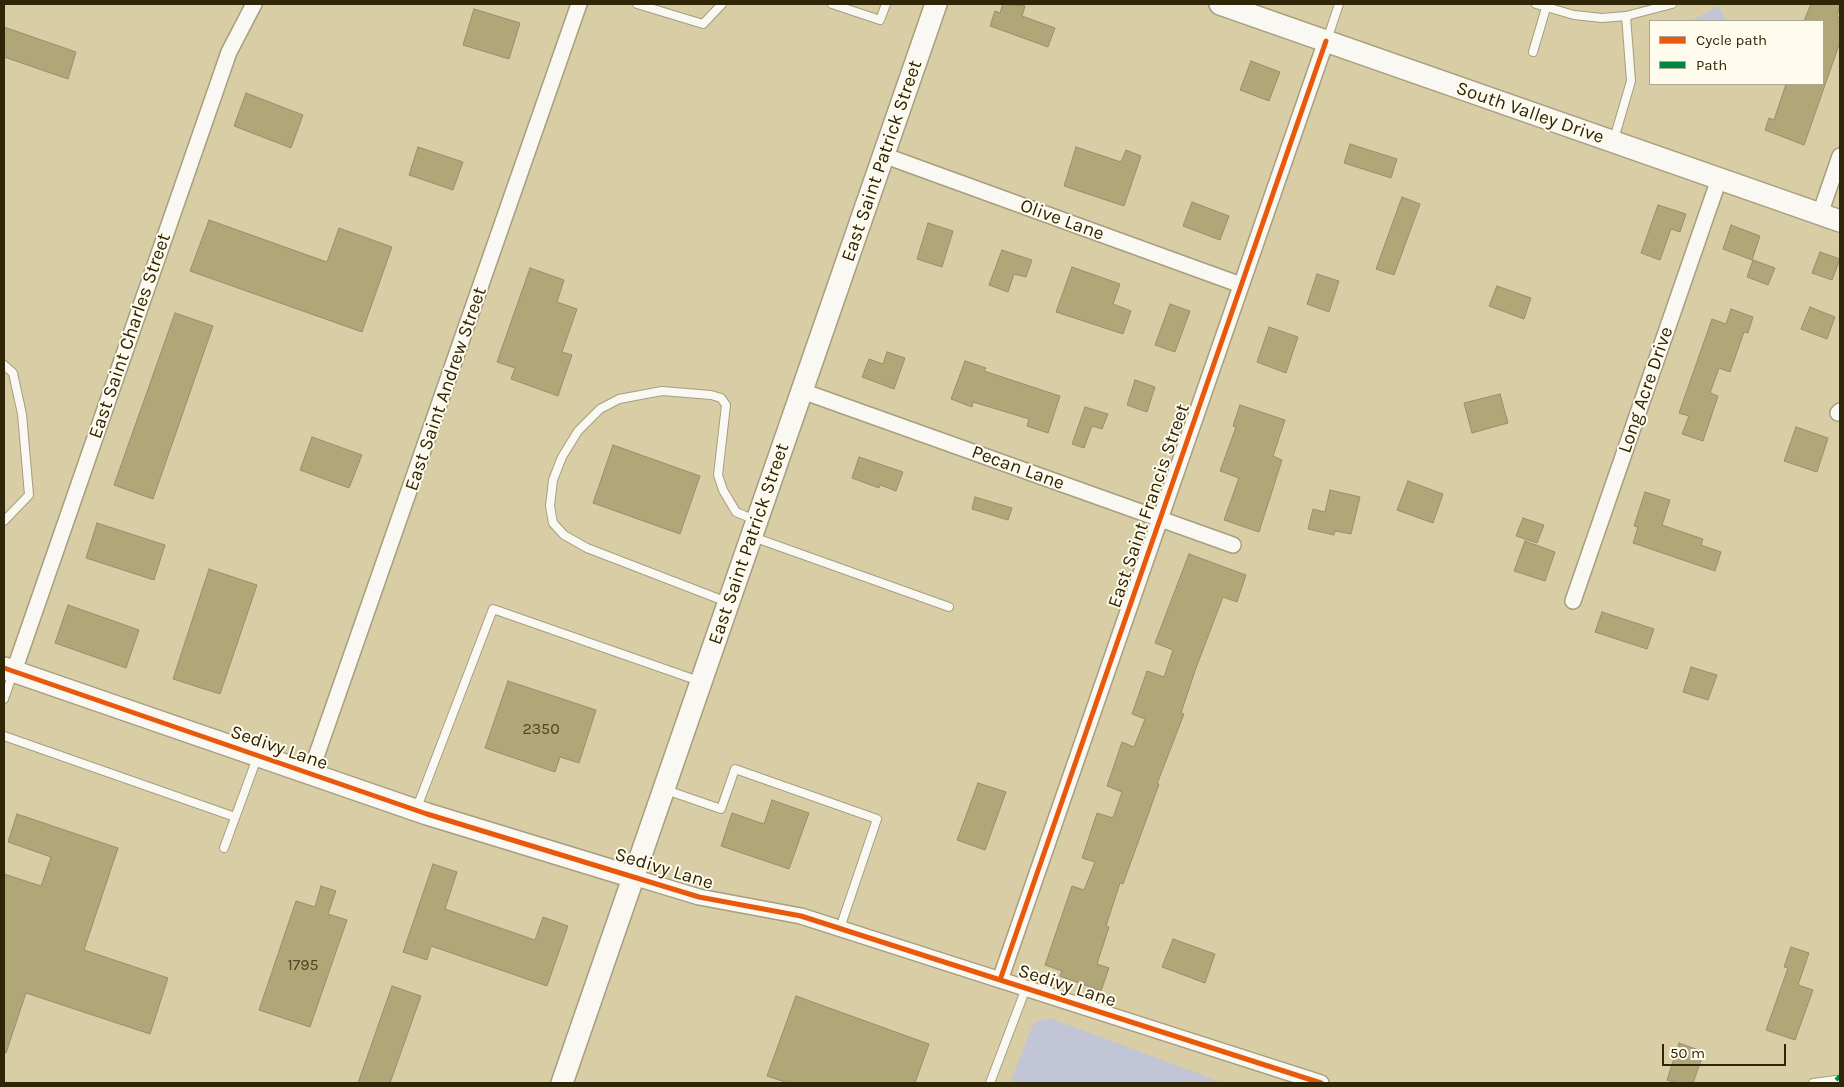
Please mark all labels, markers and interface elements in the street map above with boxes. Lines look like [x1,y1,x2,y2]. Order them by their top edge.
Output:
legend [1649,20,1824,85]
text: Cycle path [1696,31,1767,49]
text: Path [1696,56,1727,74]
street label: East Saint Patrick Street [837,57,927,265]
street label: South Valley Drive [1453,77,1607,149]
street label: Olive Lane [1017,194,1107,246]
street label: East Saint Charles Street [84,230,176,442]
street label: East Saint Andrew Street [400,284,492,494]
street label: Long Acre Drive [1614,324,1678,456]
street label: East Saint Francis Street [1103,401,1195,611]
street label: East Saint Patrick Street [704,440,794,648]
street label: Pecan Lane [968,441,1068,495]
house number: 2350 [522,719,560,739]
street label: Sedivy Lane [227,721,331,775]
street label: Sedivy Lane [612,843,716,895]
house number: 1795 [287,955,319,975]
street label: Sedivy Lane [1015,959,1119,1013]
scale bar [1664,1034,1788,1066]
text: 50 m [1670,1044,1705,1062]

